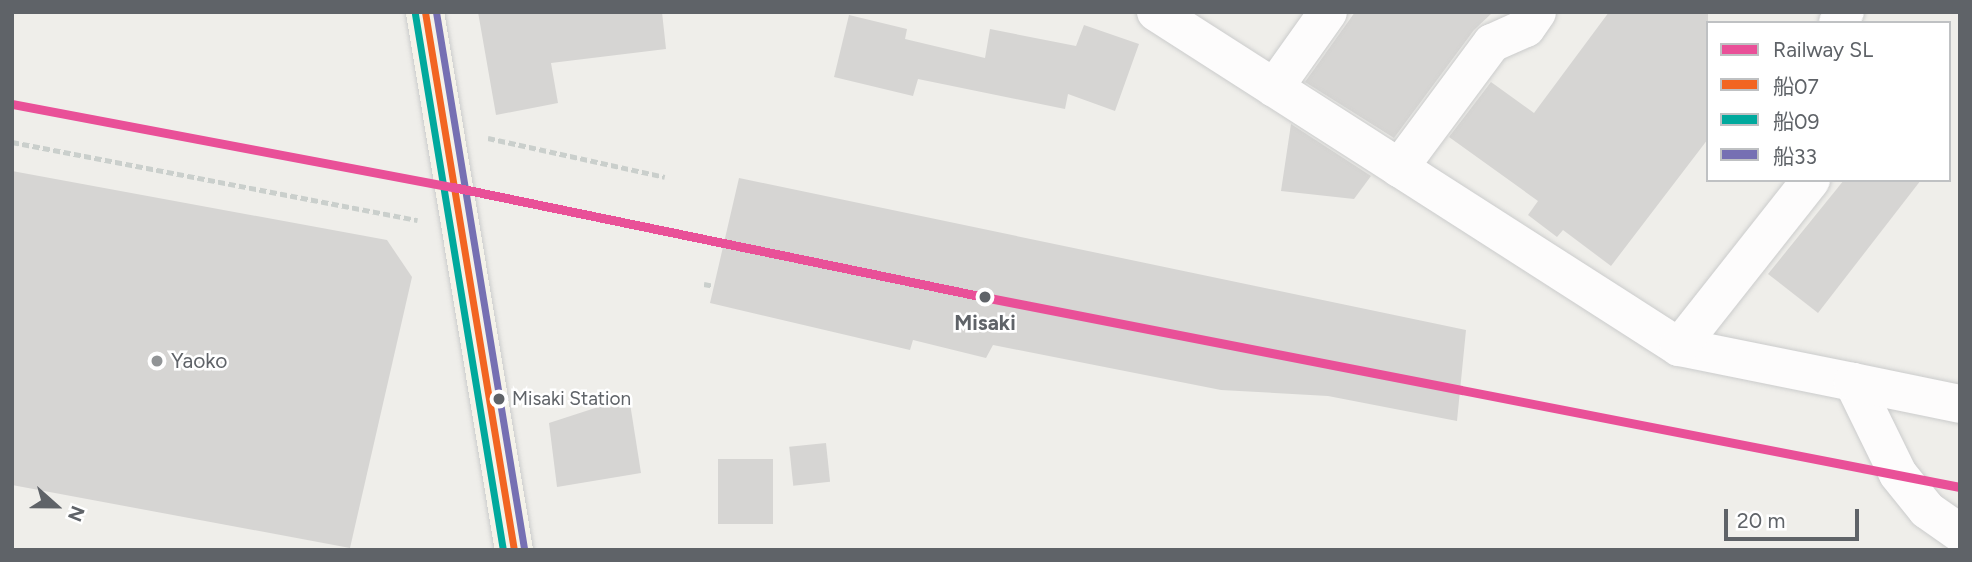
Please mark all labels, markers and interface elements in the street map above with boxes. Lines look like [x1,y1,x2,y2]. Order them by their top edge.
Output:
legend [1706,21,1951,182]
text: Railway SL [1773,37,1873,62]
text: 船07 [1773,74,1819,99]
text: 船09 [1773,109,1819,134]
text: 船33 [1773,144,1817,169]
marker: Misaki [974,286,996,308]
place label: Misaki [954,310,1016,336]
place label: Yaoko [171,348,227,374]
marker: Yaoko [149,353,165,369]
place label: Misaki Station [512,388,631,410]
marker: Misaki Station [492,392,506,406]
north arrow [21,471,91,541]
scale bar [1727,496,1862,540]
text: N [63,503,89,525]
text: 20 m [1737,508,1785,533]

